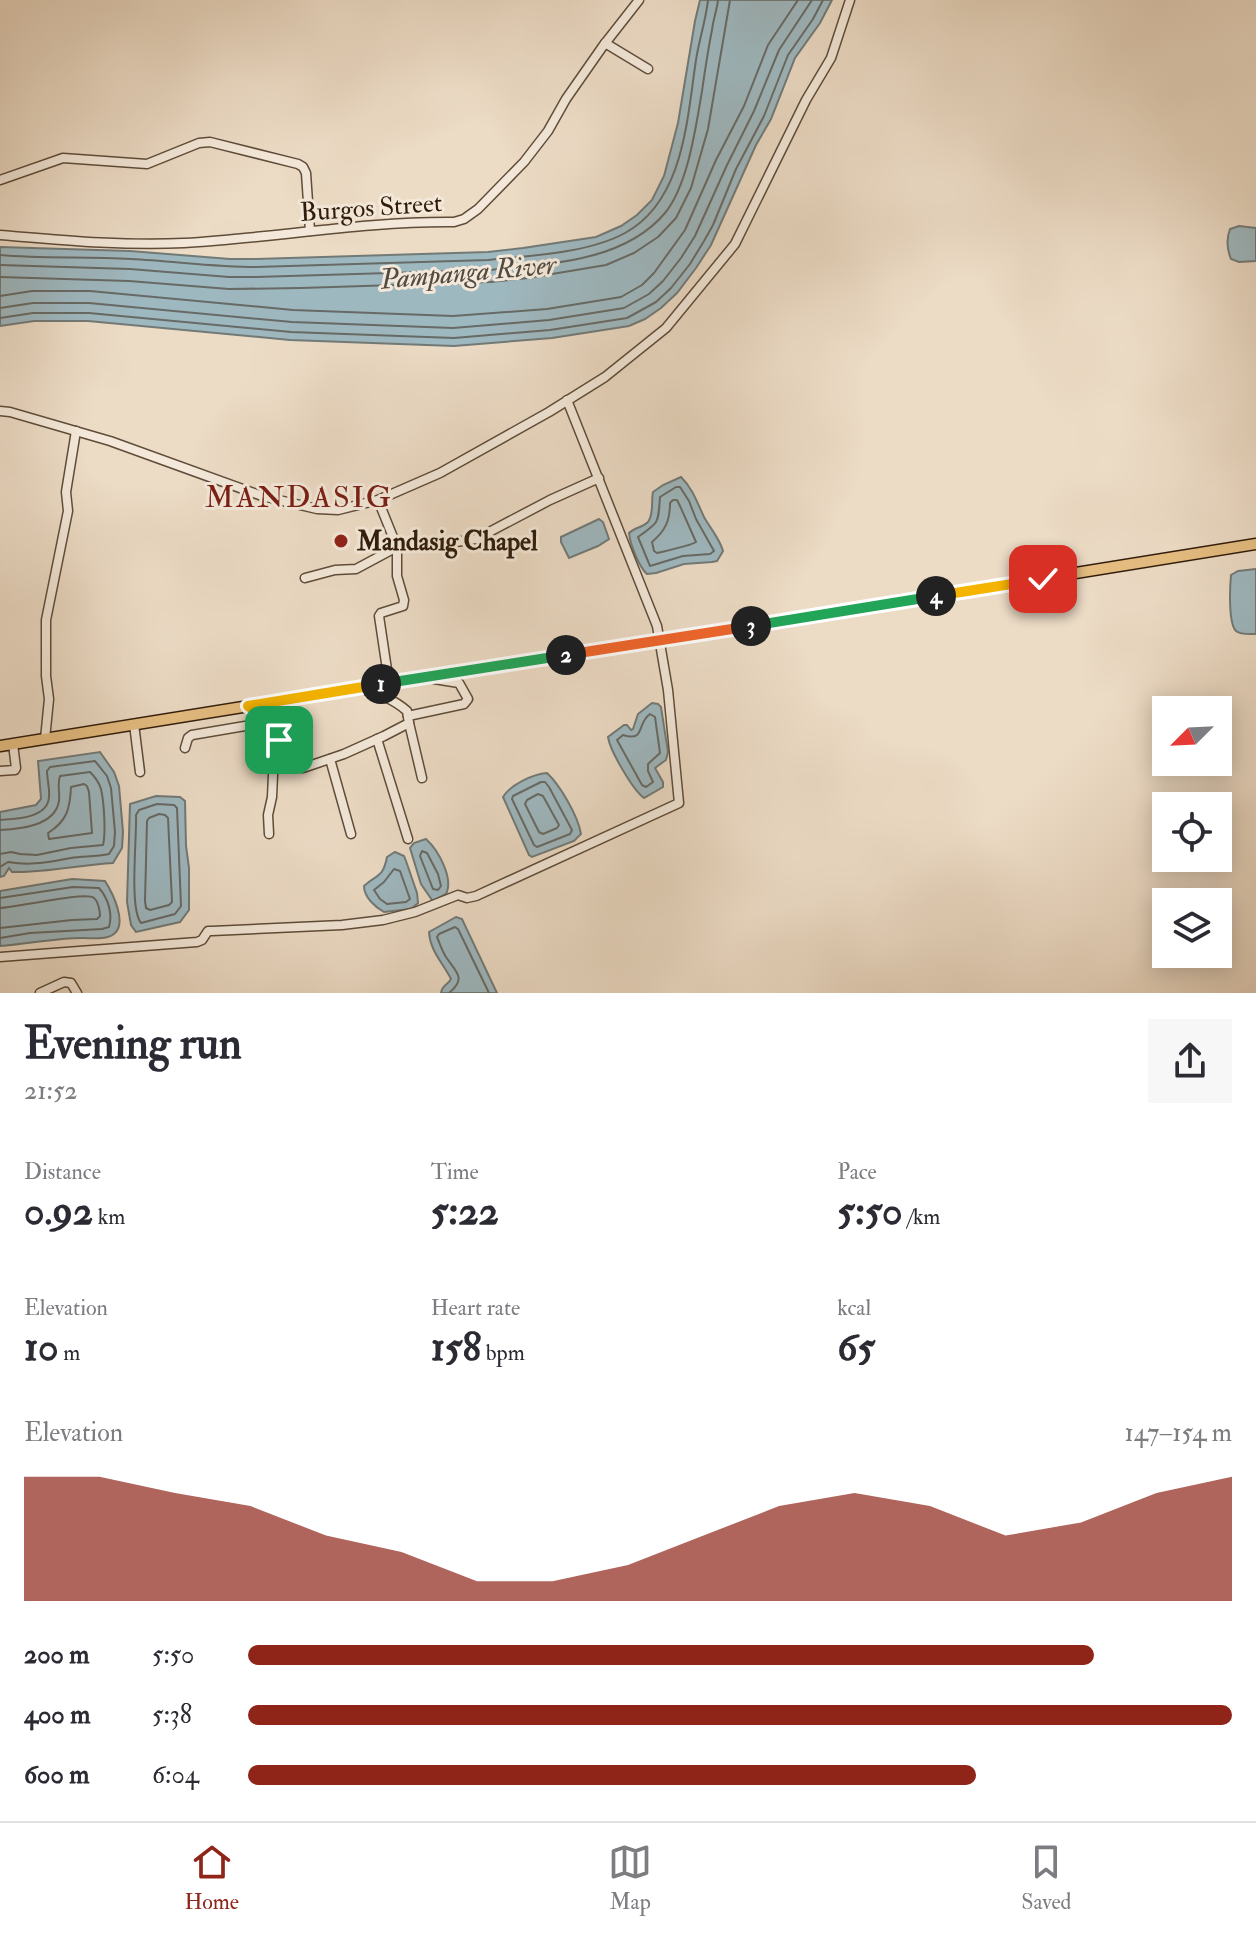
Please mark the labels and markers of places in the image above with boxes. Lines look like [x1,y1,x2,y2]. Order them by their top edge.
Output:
place label: Mandasig Chapel [356,526,538,559]
marker: Mandasig Chapel [332,532,350,550]
pin [1009,545,1077,613]
pin: 4 [916,576,956,616]
pin: 3 [731,606,771,646]
pin: 2 [546,635,586,675]
pin: 1 [361,664,401,704]
pin [245,706,313,774]

